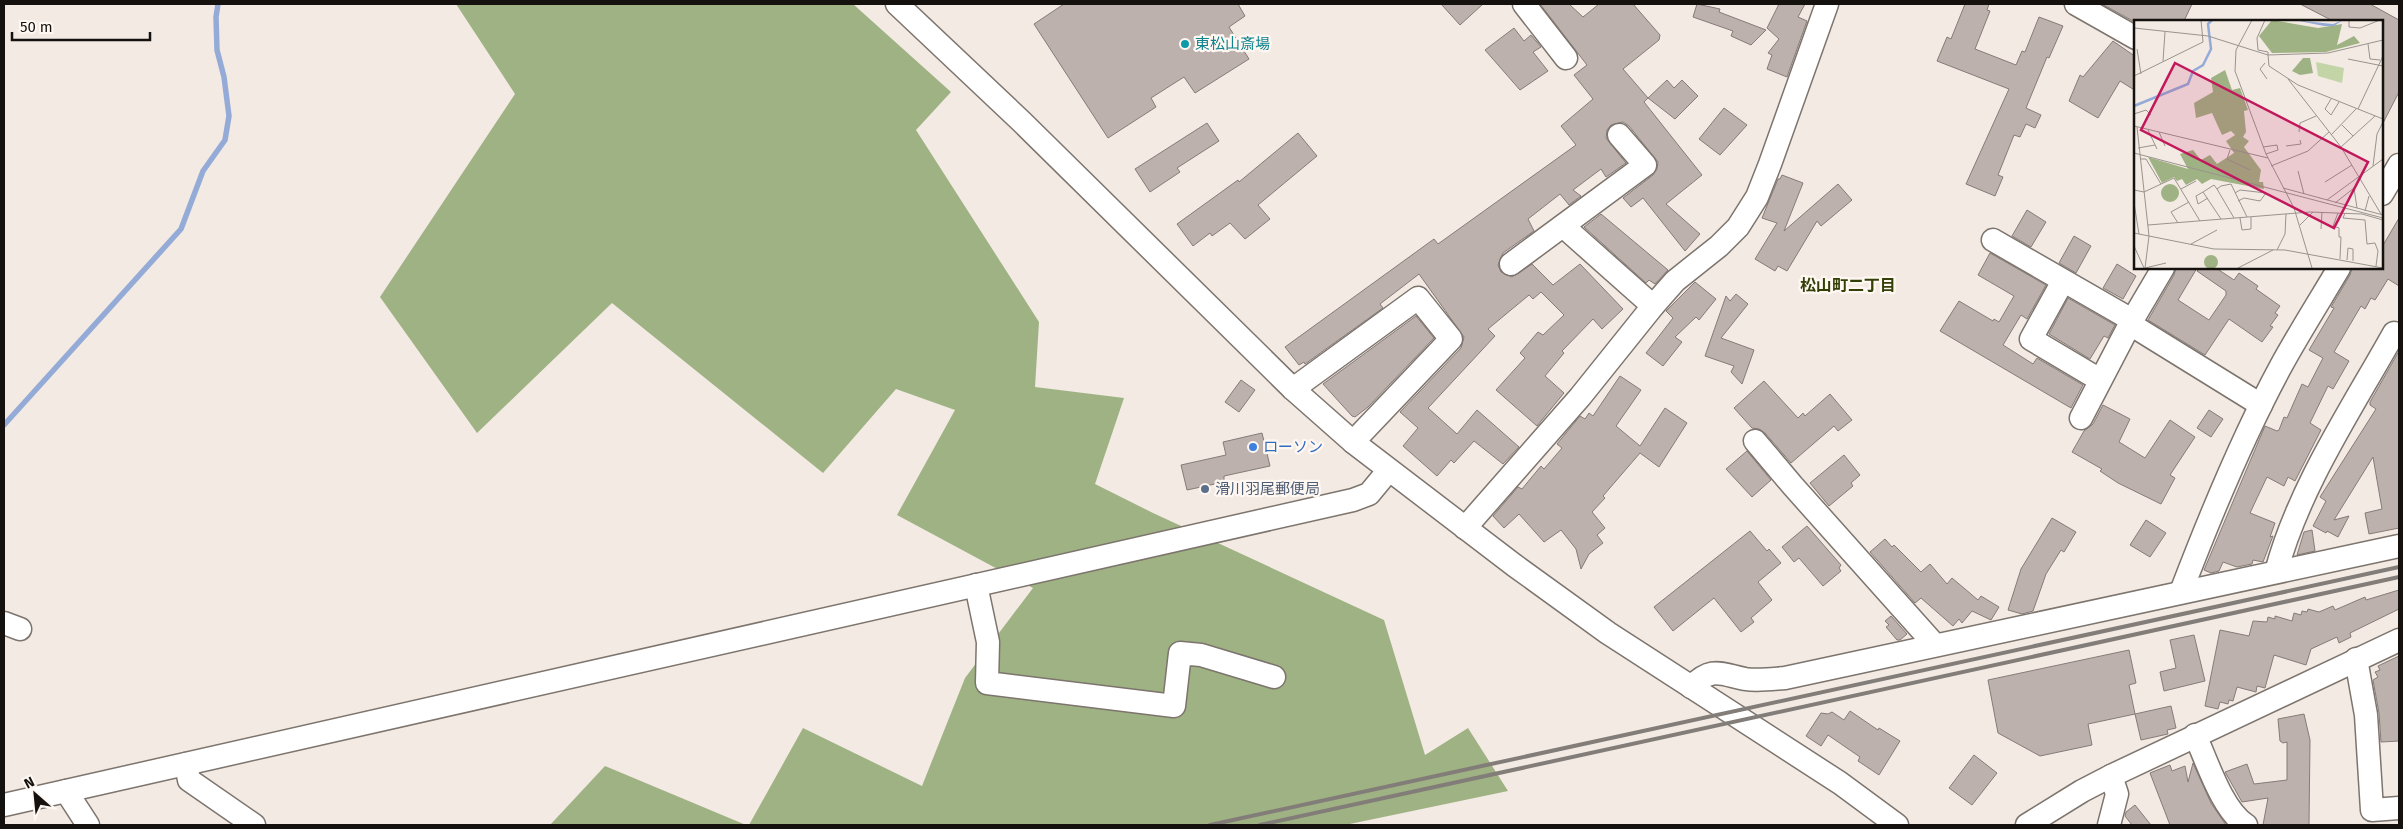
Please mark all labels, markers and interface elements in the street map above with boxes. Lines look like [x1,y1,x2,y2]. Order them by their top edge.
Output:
scale bar [12,10,150,42]
text: 50 m [20,18,53,36]
inset map [2134,20,2383,269]
place label: 東松山斎場 [1195,35,1270,53]
marker: 東松山斎場 [1179,38,1191,50]
district label: 松山町二丁目 [1800,276,1896,295]
place label: ローソン [1263,438,1323,456]
marker: ローソン [1247,441,1259,453]
place label: 滑川羽尾郵便局 [1215,480,1320,498]
marker: 滑川羽尾郵便局 [1199,483,1211,495]
north arrow [10,769,60,819]
text: N [21,773,37,793]

